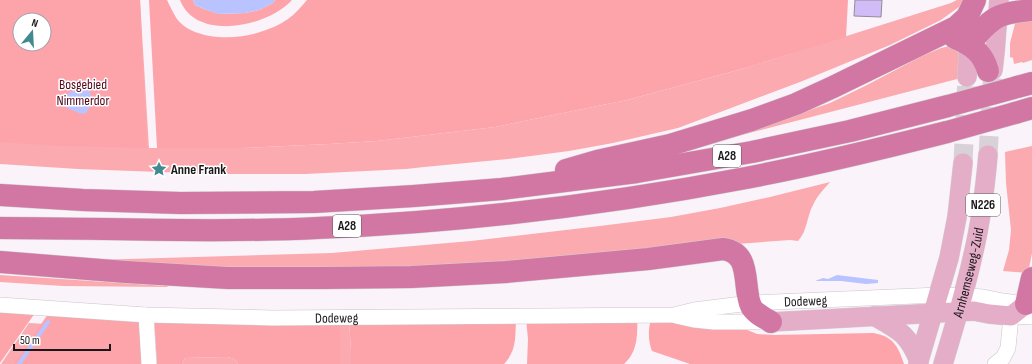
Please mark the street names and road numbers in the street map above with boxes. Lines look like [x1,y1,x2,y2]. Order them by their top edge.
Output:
road number: A28 [713,145,741,167]
road number: N226 [966,194,1000,216]
road number: A28 [333,215,361,237]
street label: Arnhemseweg-Zuid [949,226,987,320]
street label: Dodeweg [784,291,828,310]
street label: Dodeweg [315,309,359,326]

